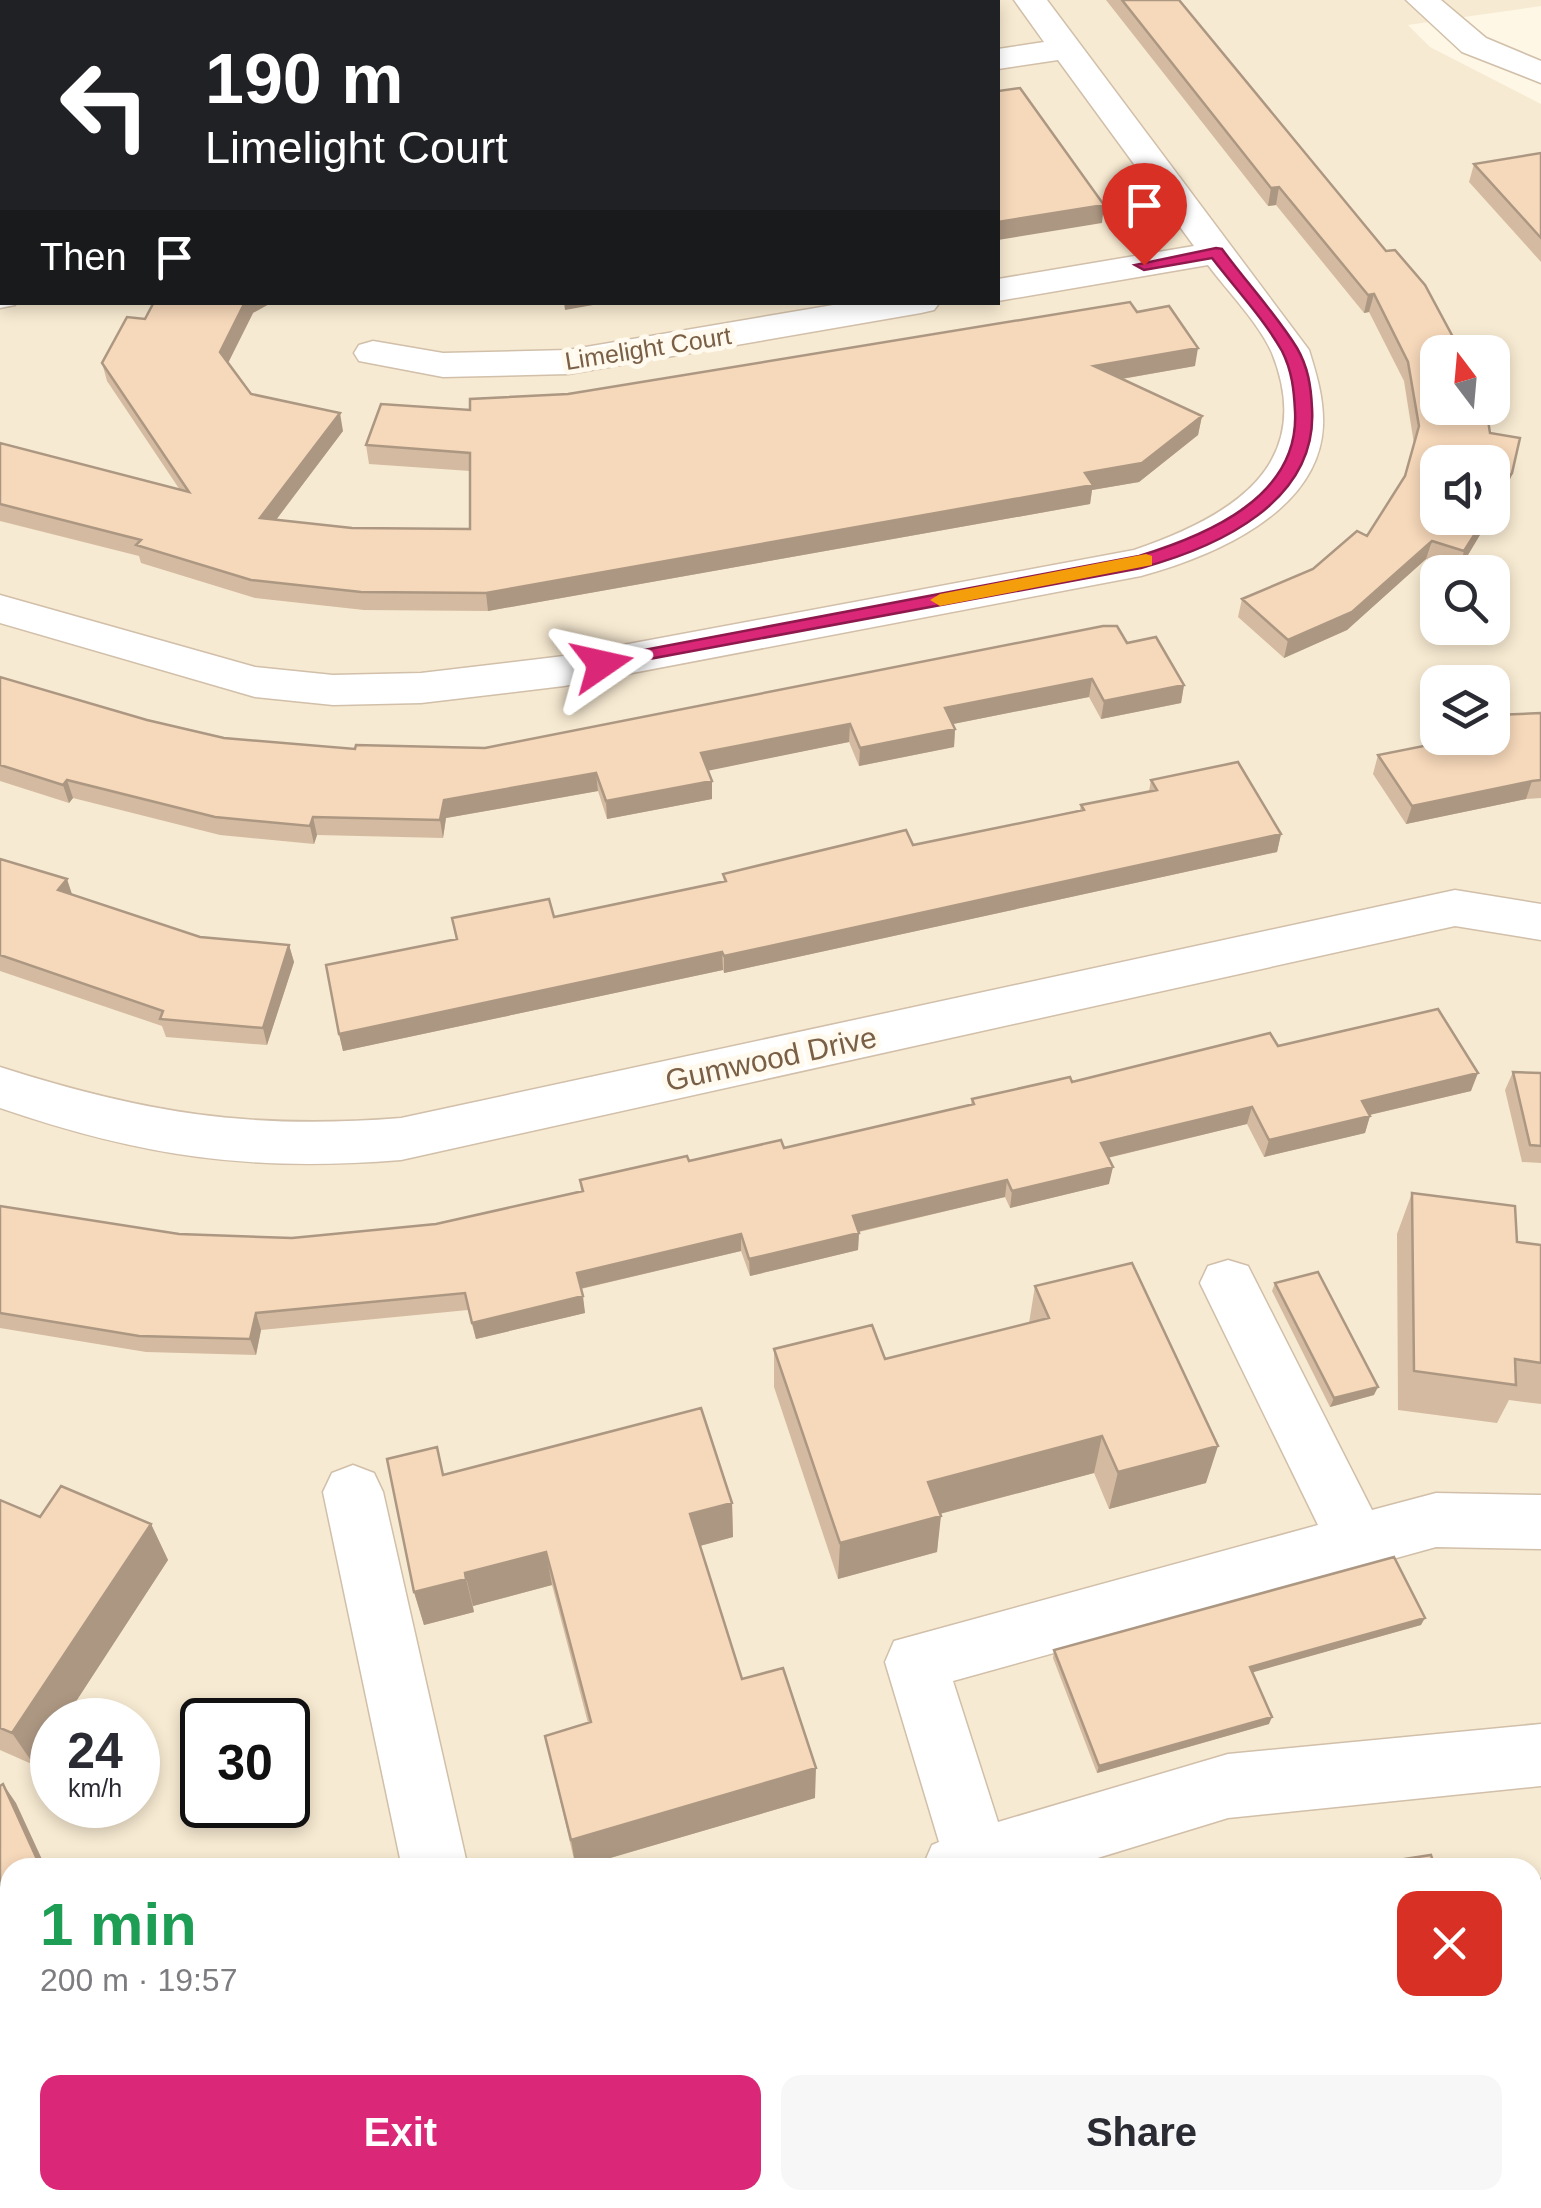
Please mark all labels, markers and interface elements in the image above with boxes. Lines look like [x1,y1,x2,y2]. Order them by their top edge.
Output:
icon: left [40,40,170,170]
text: 190 m [205,40,403,118]
text: Limelight Court [205,122,508,173]
pin [1102,163,1187,266]
icon: arrive [1117,178,1172,233]
icon: arrive [147,230,202,285]
text: Then [40,236,127,278]
street label: Limelight Court [563,321,733,375]
north arrow [1420,335,1510,425]
map controls [1420,335,1510,755]
button: sound [1420,445,1510,535]
button: search [1420,555,1510,645]
position arrow [550,612,654,716]
button: layers [1420,665,1510,755]
street label: Gumwood Drive [662,1020,880,1097]
speed limit sign: 30 [180,1698,310,1828]
text: 24 [67,1723,123,1779]
text: km/h [68,1774,122,1802]
text: 1 min [40,1891,197,1958]
button: close [1397,1891,1502,1996]
text: 200 m · 19:57 [40,1962,237,1998]
button: Exit [40,2075,761,2190]
button: Share [781,2075,1502,2190]

